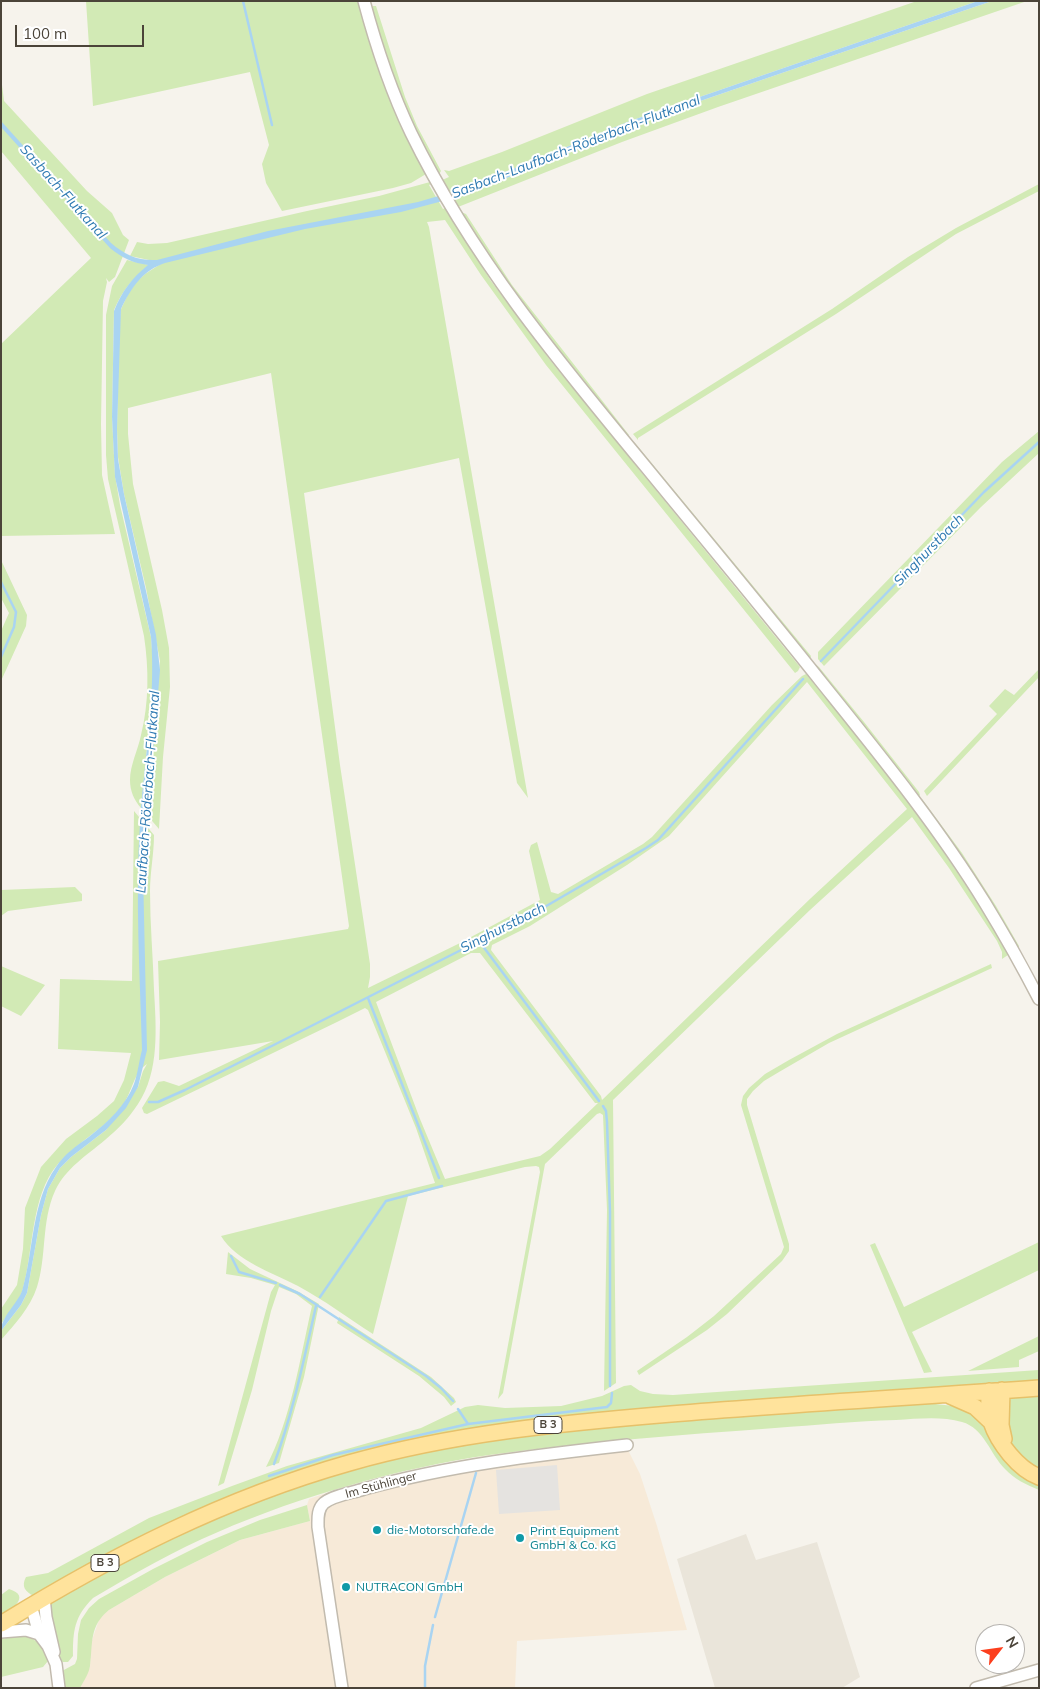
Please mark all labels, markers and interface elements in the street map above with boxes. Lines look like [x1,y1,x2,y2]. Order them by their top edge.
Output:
scale bar [18,15,146,47]
text: 100 m [23,24,67,43]
water label: Sasbach-Laufbach-Röderbach-Flutkanal [449,92,703,202]
water label: Sasbach-Flutkanal [16,141,110,243]
water label: Singhurstbach [890,510,968,590]
water label: Laufbach-Röderbach-Flutkanal [133,690,163,894]
water label: Singhurstbach [457,899,549,957]
road number: B 3 [534,1416,562,1434]
street label: Im Stühlinger [344,1469,418,1501]
place label: die-Motorschafe.de [387,1523,494,1537]
marker: die-Motorschafe.de [371,1524,383,1536]
place label: Print Equipment GmbH & Co. KG [530,1524,619,1552]
marker: Print Equipment GmbH & Co. KG [514,1532,526,1544]
road number: B 3 [91,1555,119,1572]
place label: NUTRACON GmbH [356,1580,463,1594]
marker: NUTRACON GmbH [340,1581,352,1593]
north arrow [975,1624,1025,1674]
text: N [1002,1633,1023,1651]

